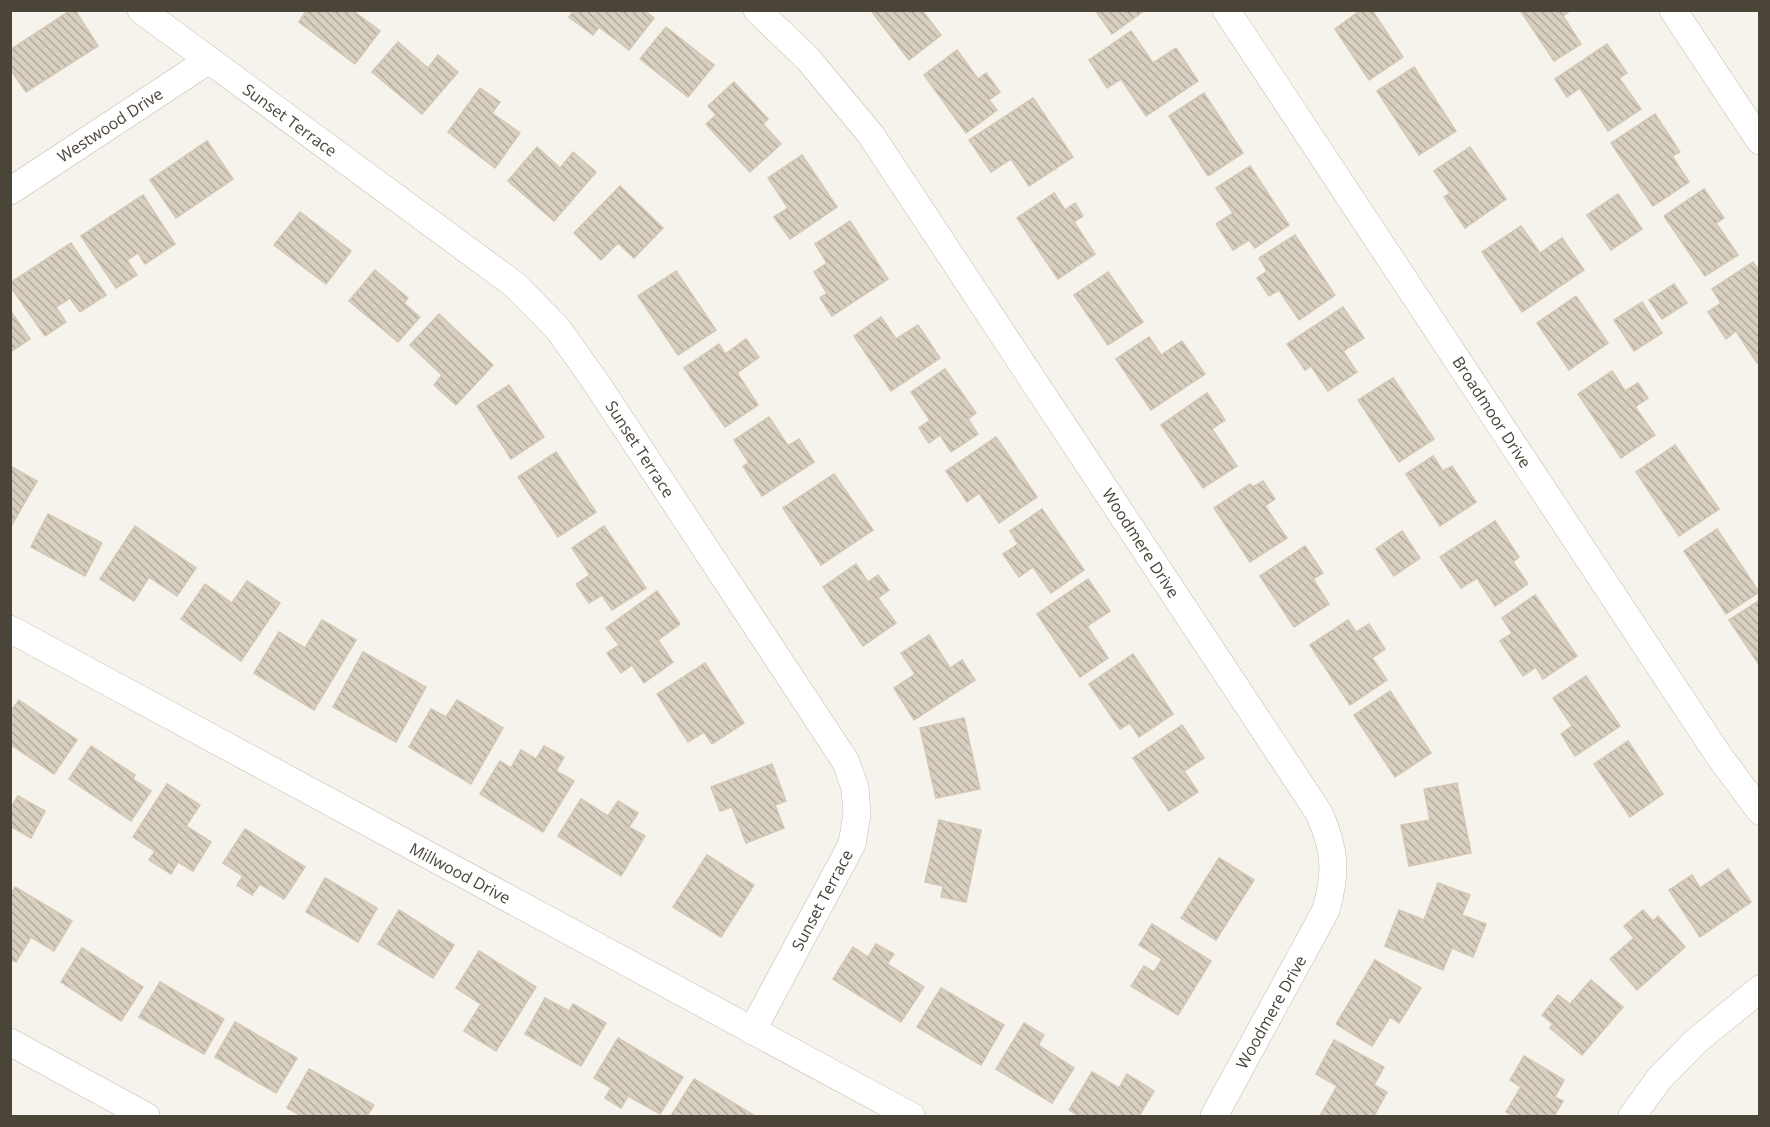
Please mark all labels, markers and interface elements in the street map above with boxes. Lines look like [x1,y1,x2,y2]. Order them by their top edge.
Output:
street label: Sunset Terrace [239,78,341,162]
street label: Westwood Drive [53,83,167,167]
street label: Broadmoor Drive [1448,352,1536,472]
street label: Sunset Terrace [600,396,680,502]
street label: Woodmere Drive [1097,484,1185,602]
street label: Millwood Drive [406,837,514,909]
street label: Sunset Terrace [786,846,858,954]
street label: Woodmere Drive [1231,951,1311,1073]

